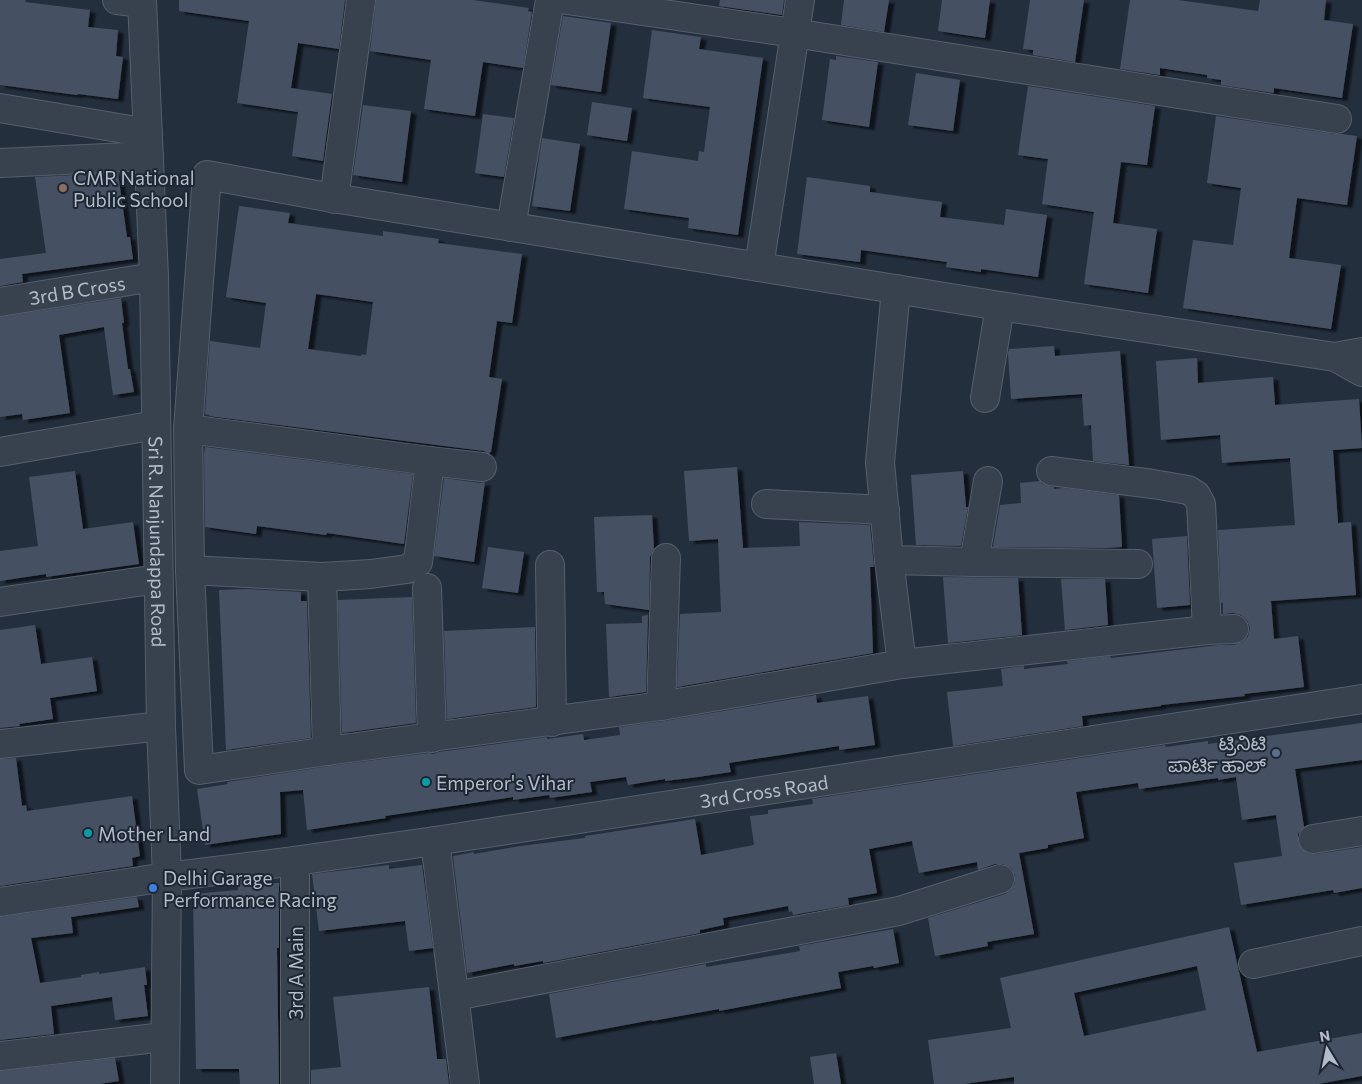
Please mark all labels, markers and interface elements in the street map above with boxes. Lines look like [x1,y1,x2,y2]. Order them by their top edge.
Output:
place label: CMR National Public School [73,166,195,211]
marker: CMR National Public School [57,182,69,194]
street label: 3rd B Cross [27,270,127,309]
street label: Sri R. Nanjundappa Road [145,436,171,647]
place label: ಟ್ರಿನಿಟಿ ಪಾರ್ಟಿ ಹಾಲ್ [1168,731,1266,776]
marker: ಟ್ರಿನಿಟಿ ಪಾರ್ಟಿ ಹಾಲ್ [1270,747,1282,759]
street label: 3rd Cross Road [698,769,830,812]
place label: Emperor's Vihar [436,771,574,794]
marker: Emperor's Vihar [420,776,432,788]
place label: Mother Land [98,822,210,845]
marker: Mother Land [82,827,94,839]
place label: Delhi Garage Performance Racing [163,866,337,911]
marker: Delhi Garage Performance Racing [147,882,159,894]
street label: 3rd A Main [284,926,307,1020]
north arrow [1302,1024,1352,1074]
text: N [1318,1026,1331,1045]

